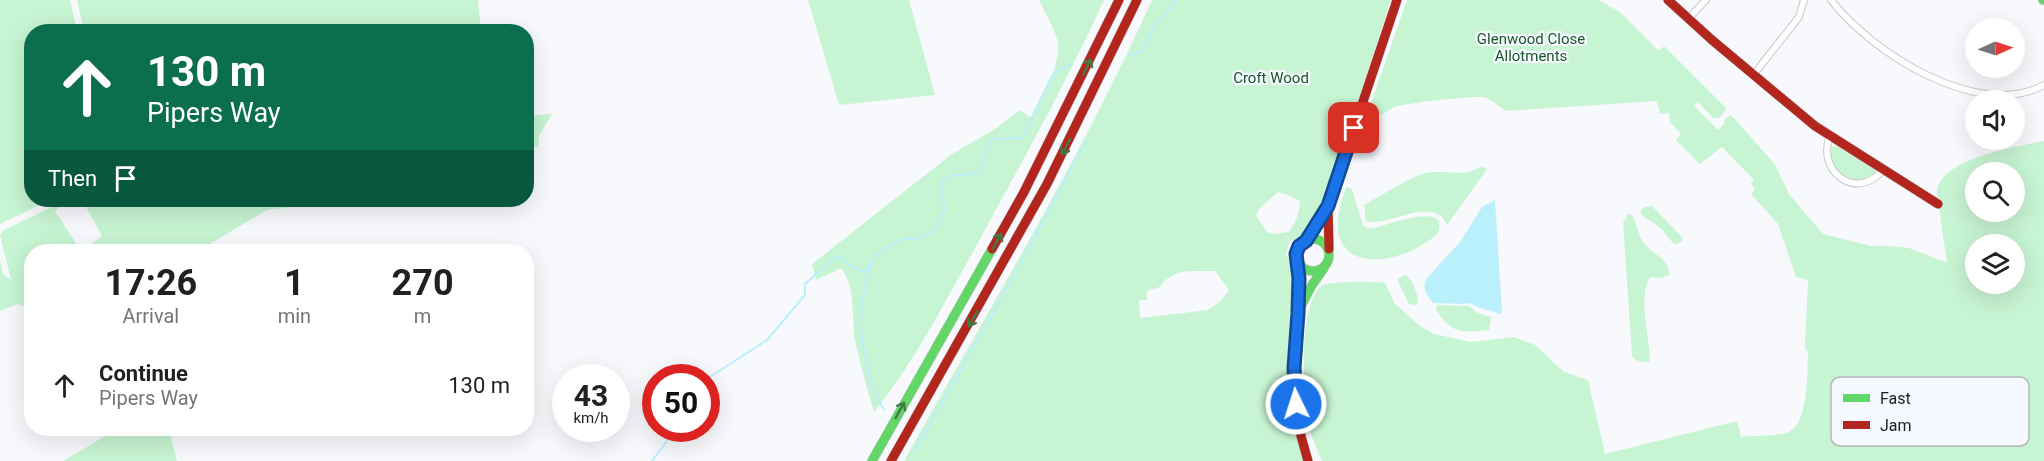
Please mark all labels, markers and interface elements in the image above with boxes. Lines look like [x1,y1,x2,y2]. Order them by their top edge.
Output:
north arrow [1965,18,2025,78]
map controls [1965,18,2025,294]
park label: Glenwood Close Allotments [1477,30,1585,65]
text: 130 m [147,47,266,96]
icon: ahead [48,48,126,126]
one-way arrow [1081,59,1093,77]
park label: Croft Wood [1233,69,1309,87]
button: sound [1965,90,2025,150]
text: Pipers Way [147,97,281,129]
pin [1328,102,1379,153]
icon: arrive [1337,111,1370,144]
one-way arrow [1060,138,1071,156]
icon: arrive [109,162,142,195]
button: search [1965,162,2025,222]
text: Then [48,166,97,191]
one-way arrow [992,232,1003,250]
button: layers [1965,234,2025,294]
text: 17:26 [104,262,197,304]
text: 1 [284,262,305,304]
text: 270 [392,262,454,304]
text: Arrival [122,304,179,328]
text: min [278,304,311,328]
text: m [414,304,431,328]
one-way arrow [967,309,978,327]
text: Continue [99,361,188,386]
speed limit sign: 50 [642,364,720,442]
icon: ahead [48,369,81,402]
position arrow [1264,372,1328,436]
text: 130 m [448,373,510,398]
legend [1831,377,2029,446]
text: 43 [574,378,608,413]
text: Pipers Way [99,386,198,410]
text: Fast [1880,389,1911,408]
one-way arrow [895,402,907,419]
text: km/h [573,409,609,427]
text: Jam [1880,416,1912,435]

